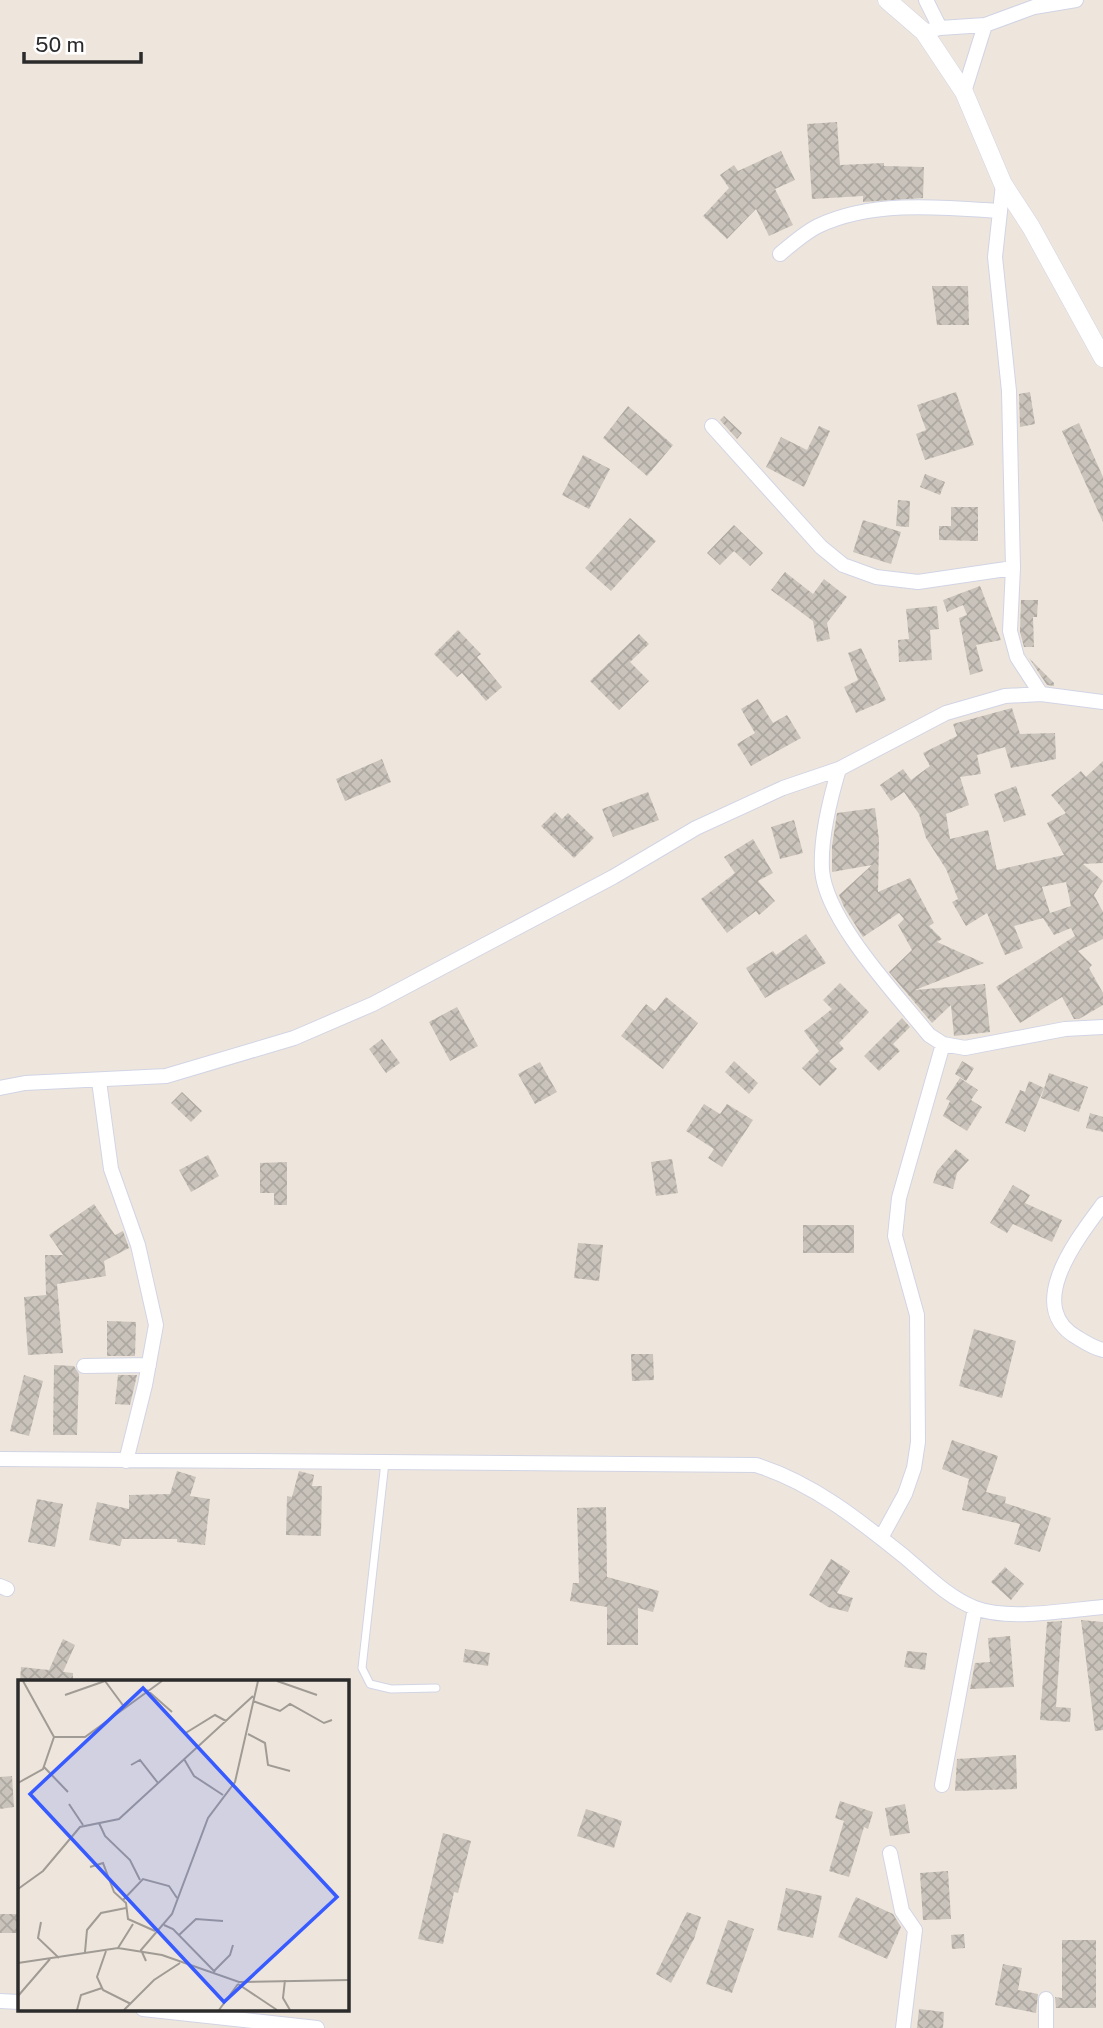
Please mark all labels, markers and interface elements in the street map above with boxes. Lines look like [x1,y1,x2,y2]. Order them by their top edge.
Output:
scale bar [24,21,142,65]
text: 50 m [35,32,85,57]
inset map [18,1680,348,2010]

